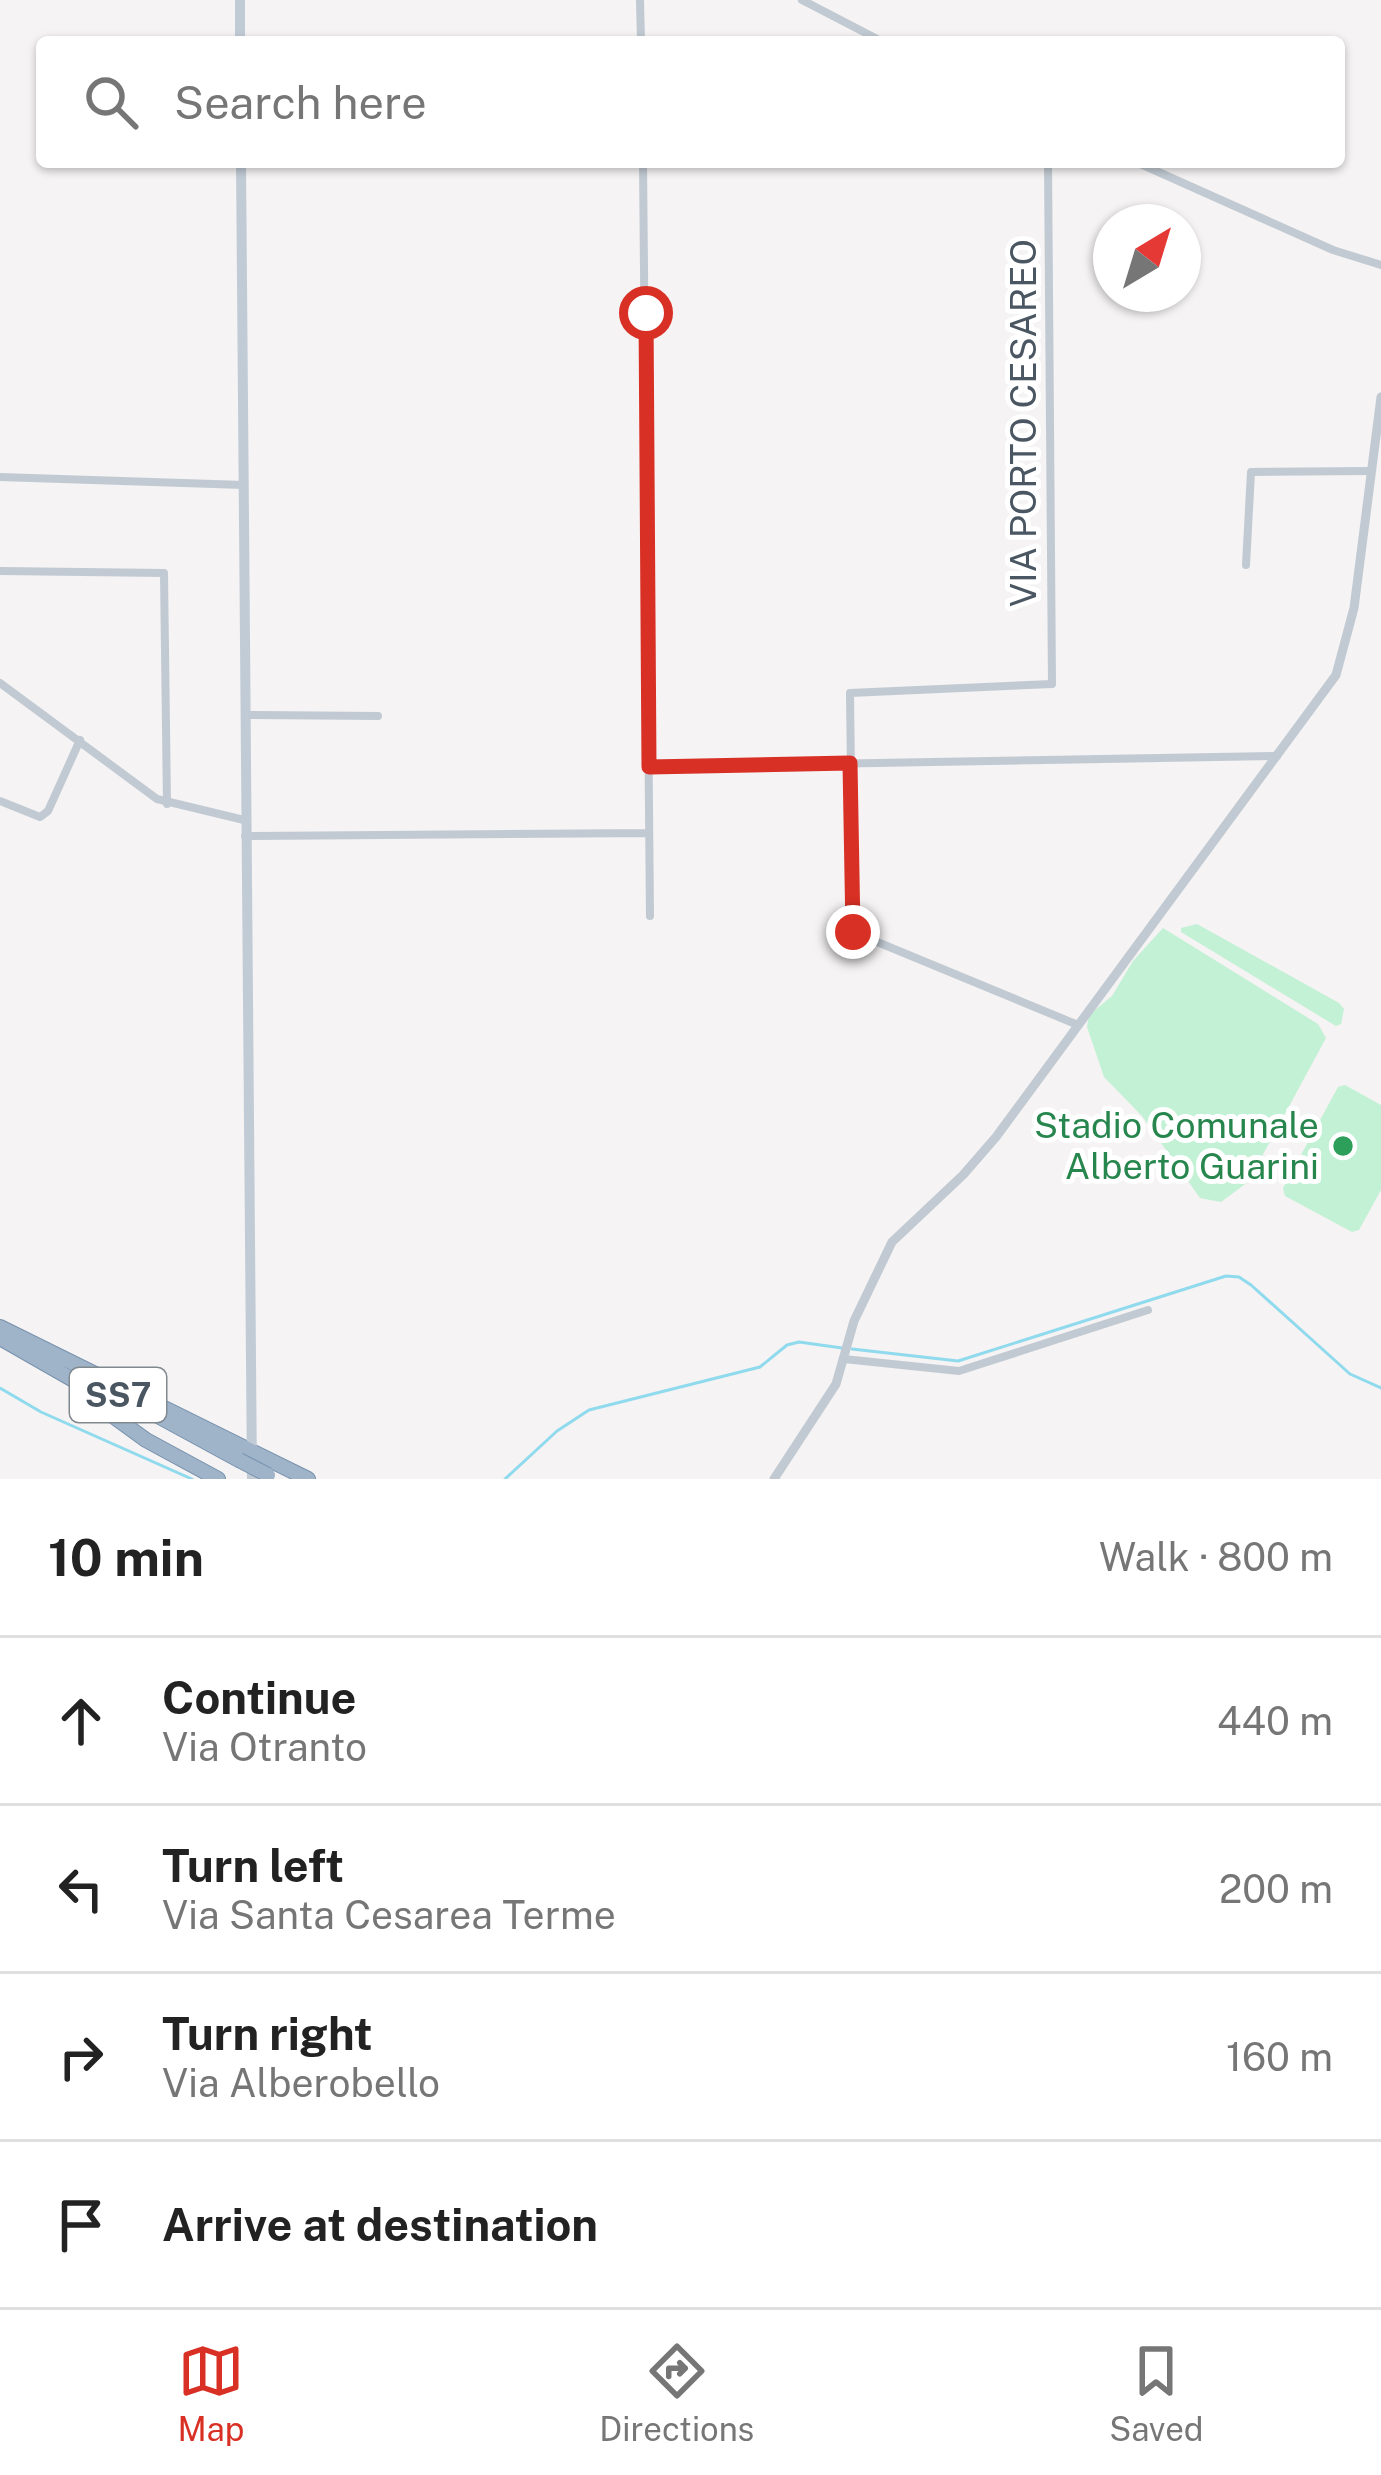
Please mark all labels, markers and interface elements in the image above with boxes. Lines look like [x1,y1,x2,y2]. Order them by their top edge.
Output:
search box [36,36,1345,168]
icon: search [78,69,144,135]
text: Search here [174,76,427,129]
north arrow [1093,204,1201,312]
street label: VIA PORTO CESAREO [1002,239,1044,607]
route start [619,286,673,340]
route end [826,905,880,959]
place label: Stadio Comunale Alberto Guarini [1034,1104,1319,1187]
marker: Stadio Comunale Alberto Guarini [1330,1133,1356,1159]
road number: SS7 [70,1368,166,1422]
text: 10 min [48,1528,204,1587]
text: Walk · 800 m [1099,1534,1333,1580]
text: Continue [162,1671,356,1724]
icon: ahead [48,1688,114,1754]
text: 440 m [1217,1698,1333,1744]
text: Via Otranto [162,1724,367,1770]
text: Turn left [162,1839,344,1892]
icon: left [48,1856,114,1922]
text: 200 m [1219,1866,1333,1912]
text: Via Santa Cesarea Terme [162,1892,616,1938]
text: Turn right [162,2007,373,2060]
icon: right [48,2024,114,2090]
text: 160 m [1226,2034,1333,2080]
text: Via Alberobello [162,2060,440,2106]
icon: arrive [48,2192,114,2258]
text: Arrive at destination [162,2198,598,2251]
tab: Map [177,2338,244,2448]
tab: Directions [599,2338,754,2448]
tab: Saved [1109,2338,1204,2448]

